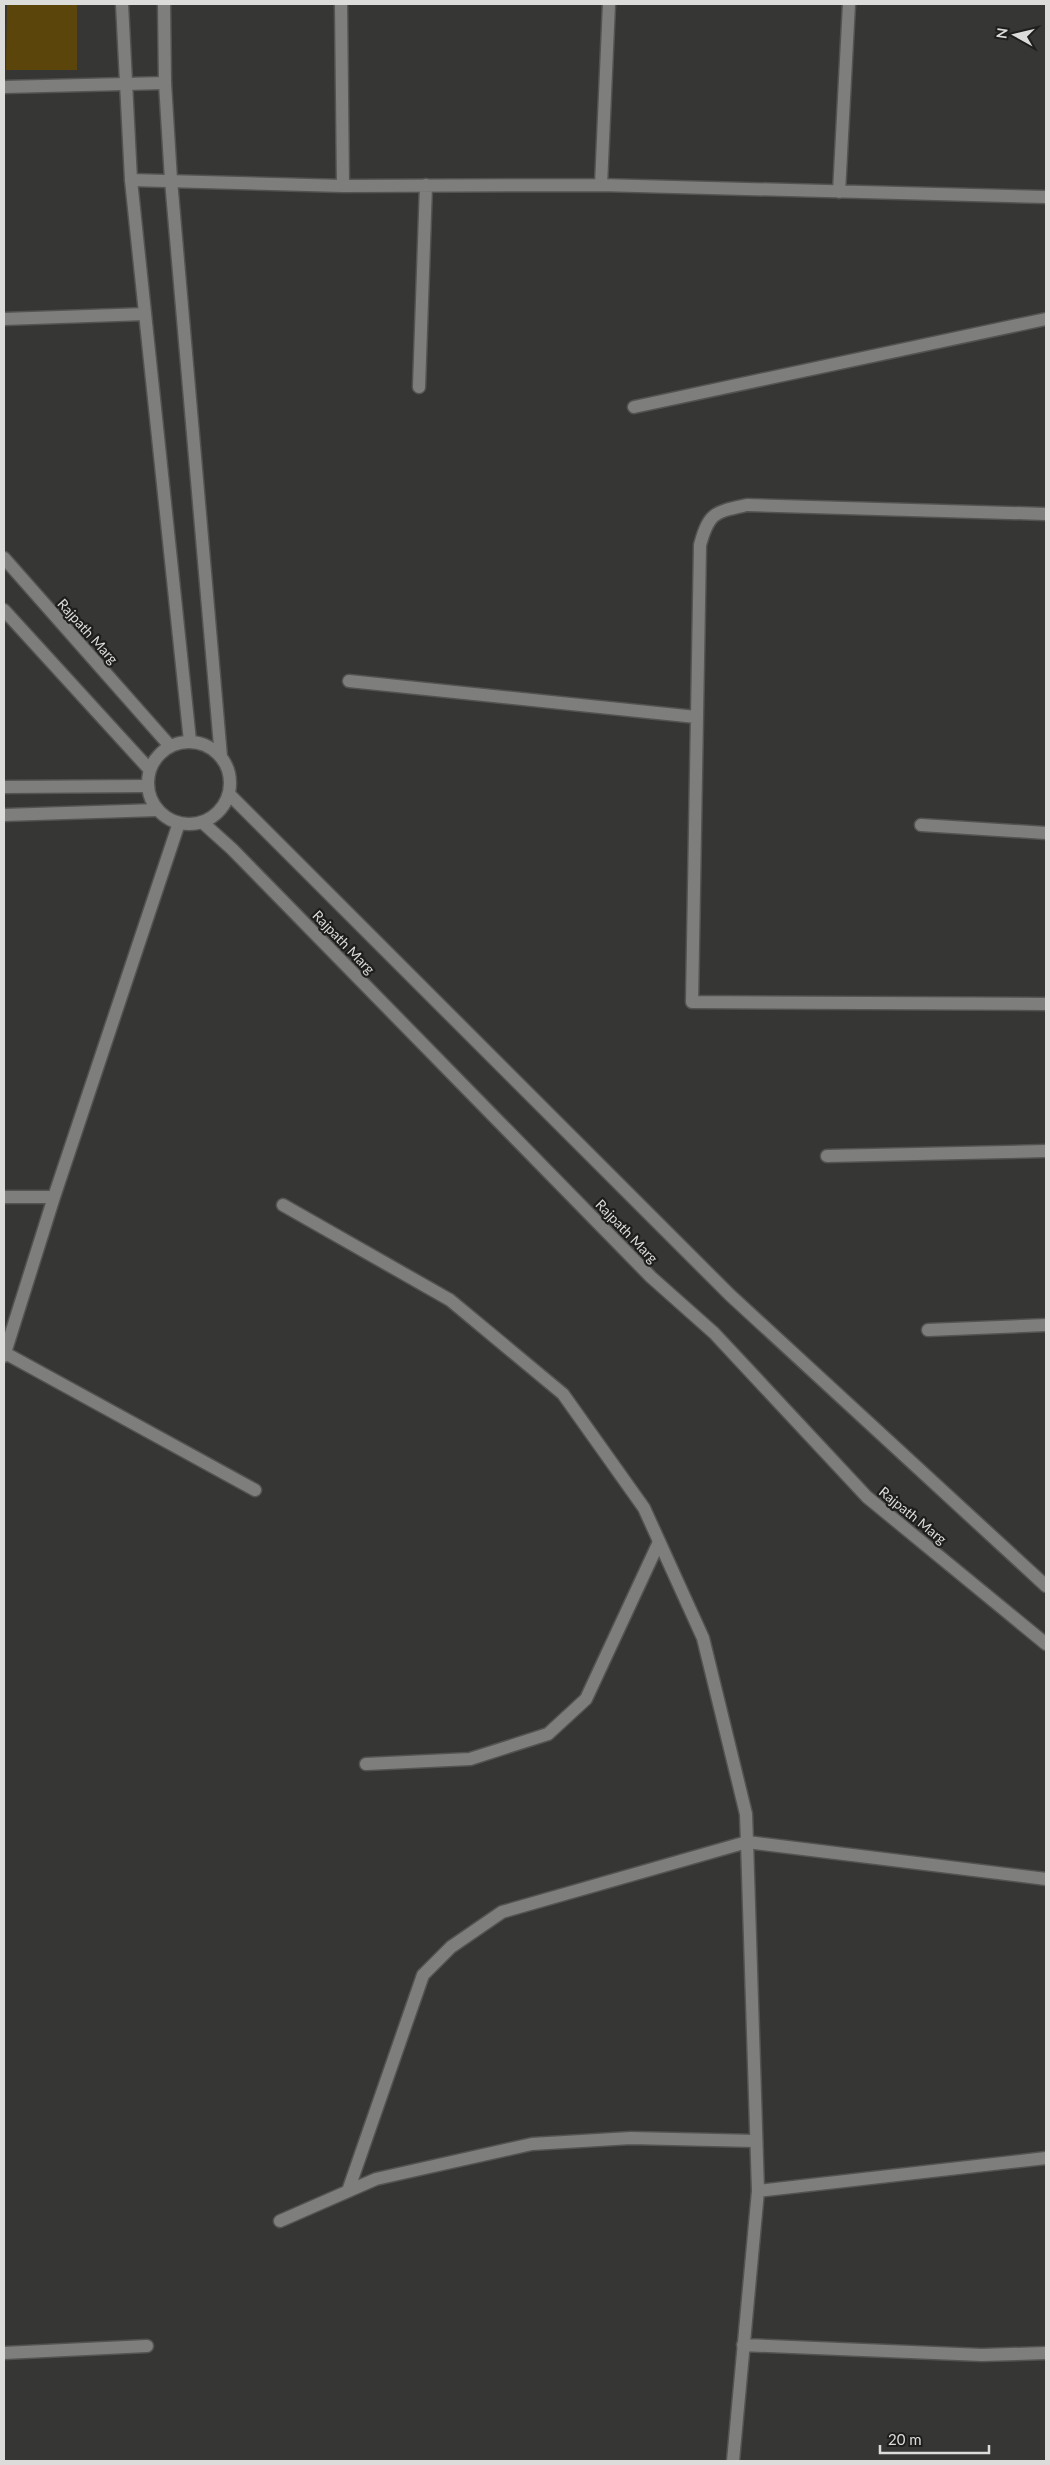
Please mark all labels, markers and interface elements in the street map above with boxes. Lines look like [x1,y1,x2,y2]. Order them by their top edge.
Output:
north arrow [990,10,1040,60]
text: N [992,27,1011,40]
street label: Rajpath Marg [54,595,122,667]
street label: Rajpath Marg [309,907,379,977]
street label: Rajpath Marg [592,1196,662,1266]
street label: Rajpath Marg [876,1483,950,1547]
scale bar [880,2422,989,2454]
text: 20 m [888,2430,922,2448]

